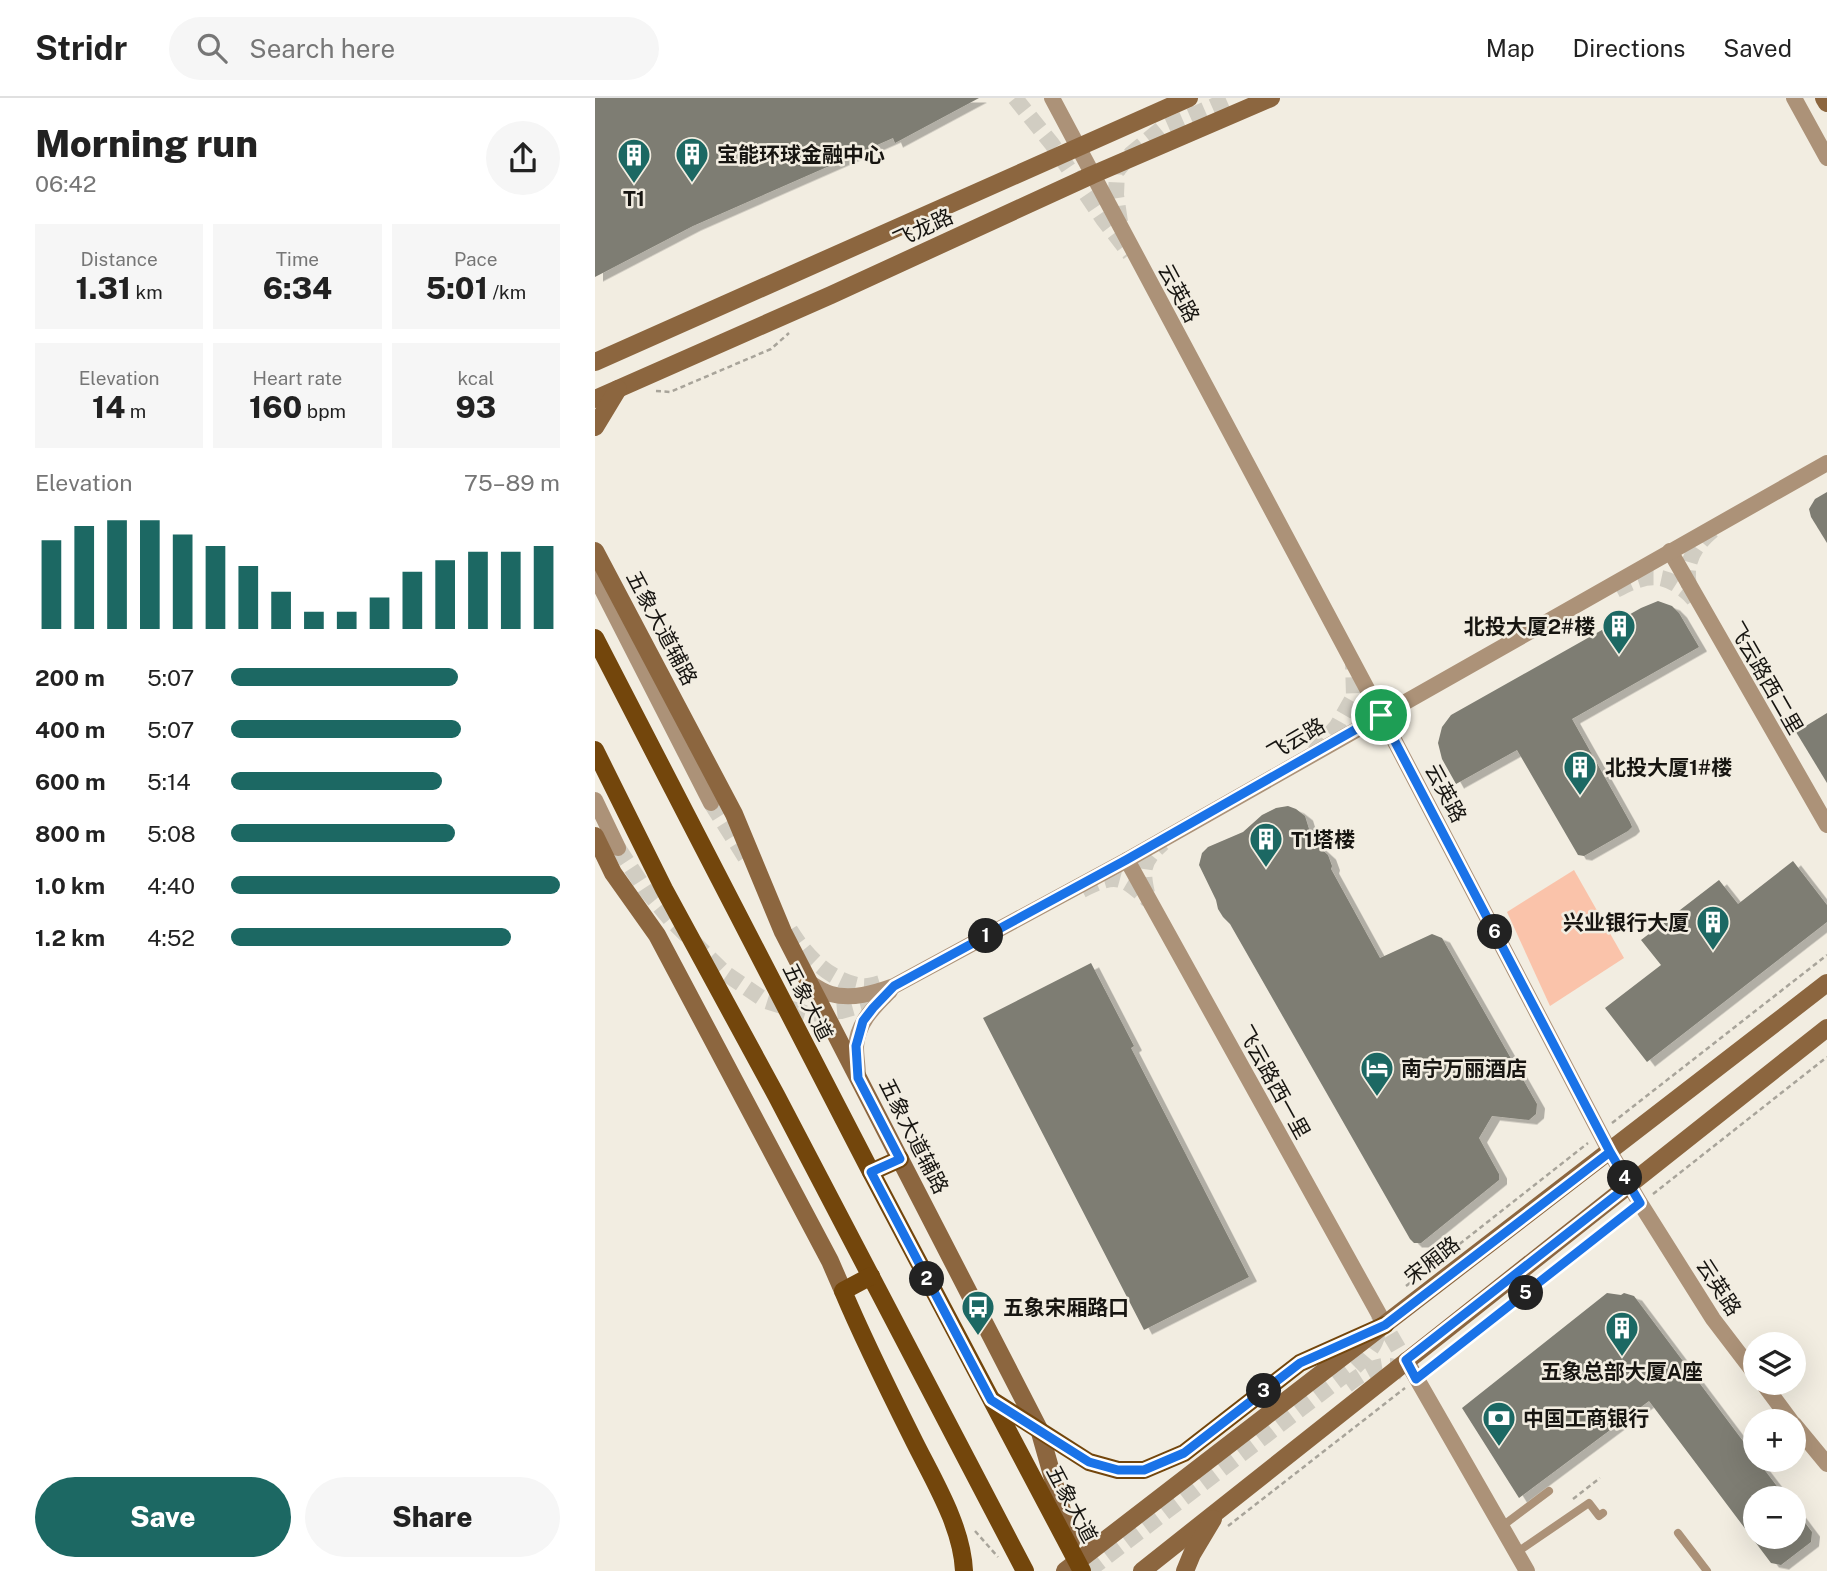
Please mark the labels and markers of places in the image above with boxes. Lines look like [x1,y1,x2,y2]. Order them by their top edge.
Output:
building icon: 宝能环球金融中心 [673,135,711,184]
building icon: T1 [615,136,653,185]
place label: 宝能环球金融中心 [717,142,885,167]
place label: T1 [623,186,645,211]
building icon: 北投大厦2#楼 [1600,607,1638,656]
place label: 北投大厦2#楼 [1464,614,1595,639]
pin [1351,685,1411,745]
building icon: 北投大厦1#楼 [1561,748,1599,797]
place label: 北投大厦1#楼 [1605,755,1732,780]
building icon: T1塔楼 [1247,820,1285,869]
place label: T1塔楼 [1291,827,1355,852]
building icon: 兴业银行大厦 [1694,903,1732,952]
place label: 兴业银行大厦 [1563,910,1689,935]
pin: 6 [1478,914,1513,950]
pin: 1 [969,918,1003,954]
hotel icon: 南宁万丽酒店 [1358,1049,1396,1098]
place label: 南宁万丽酒店 [1401,1056,1527,1081]
pin: 4 [1607,1160,1643,1196]
pin: 2 [909,1262,945,1296]
pin: 5 [1509,1276,1543,1310]
bus stop icon: 五象宋厢路口 [959,1288,997,1337]
place label: 五象宋厢路口 [1003,1295,1129,1320]
building icon: 五象总部大厦A座 [1603,1309,1641,1358]
place label: 五象总部大厦A座 [1541,1359,1703,1384]
pin: 3 [1247,1374,1281,1408]
bank icon: 中国工商银行 [1480,1399,1518,1448]
place label: 中国工商银行 [1523,1406,1649,1431]

